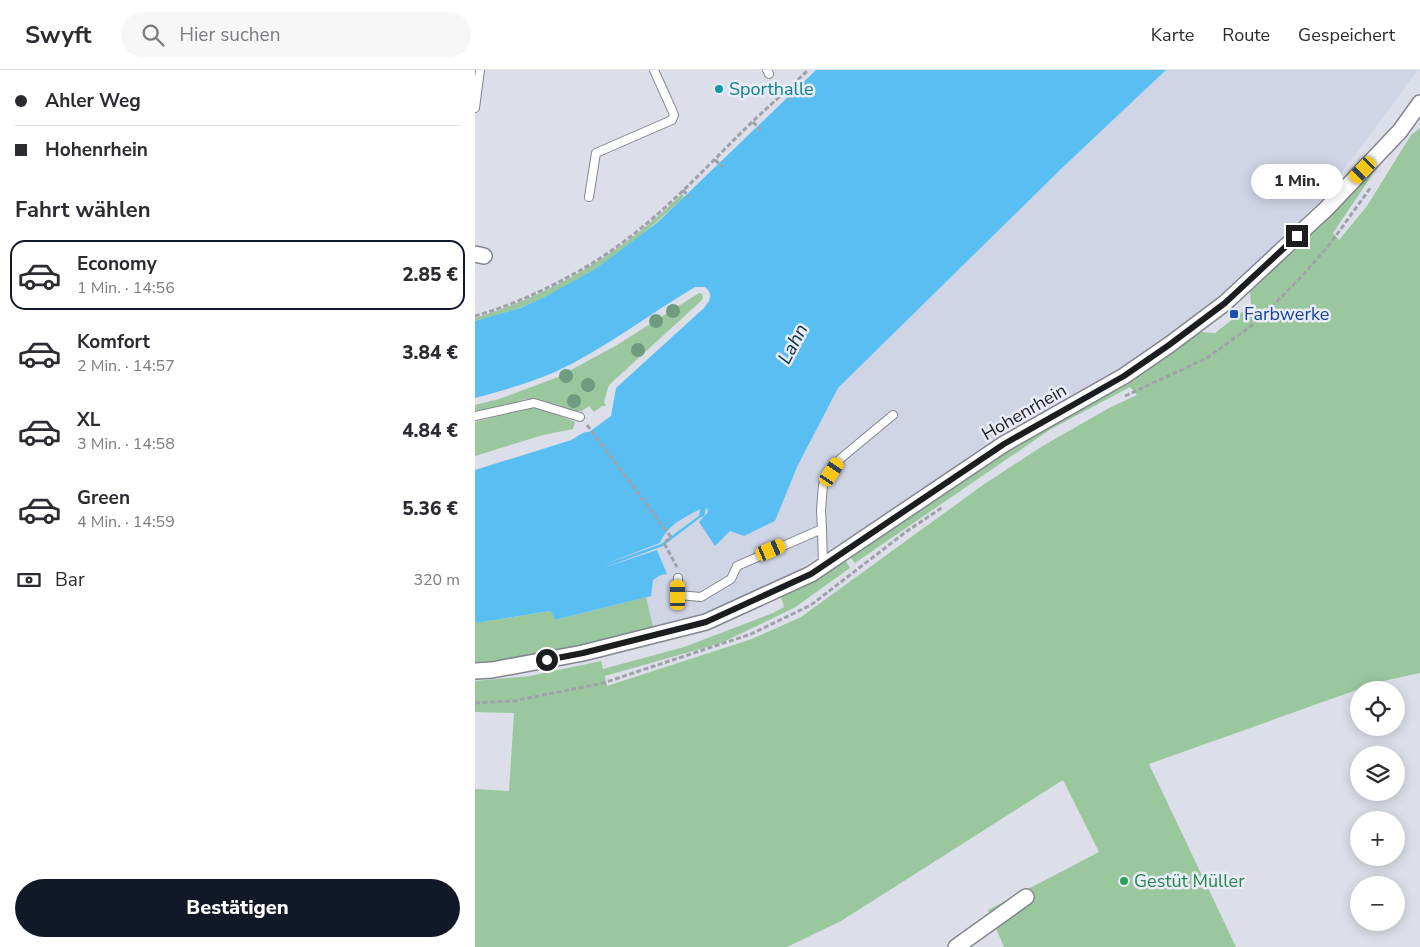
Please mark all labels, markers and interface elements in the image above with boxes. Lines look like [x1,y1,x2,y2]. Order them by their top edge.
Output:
search box [121,12,471,57]
text: Swyft [25,19,91,51]
icon: search [139,21,167,49]
text: Hier suchen [179,22,280,48]
text: Karte [1151,23,1194,47]
text: Route [1222,23,1270,47]
text: Gespeichert [1298,23,1395,47]
place label: Sporthalle [729,77,814,101]
marker: Sporthalle [713,83,725,95]
text: Ahler Weg [45,88,141,114]
text: Hohenrhein [45,137,148,163]
car [1347,154,1378,186]
callout: 1 Min. [1251,164,1343,198]
text: 1 Min. [1274,170,1320,192]
text: Fahrt wählen [15,195,151,225]
route end [1286,225,1308,247]
text: Economy [77,251,157,277]
icon: car [17,253,62,298]
text: 2.85 € [402,262,458,288]
text: 1 Min. · 14:56 [77,277,175,299]
place label: Farbwerke [1244,302,1329,326]
marker: Farbwerke [1228,308,1240,320]
water label: Lahn [772,319,814,369]
text: Komfort [77,329,150,355]
icon: car [17,331,62,376]
text: 3.84 € [402,340,458,366]
text: 2 Min. · 14:57 [77,355,175,377]
street label: Hohenrhein [977,378,1071,446]
text: XL [77,407,100,433]
icon: car [17,409,62,454]
text: 4.84 € [402,418,458,444]
text: 3 Min. · 14:58 [77,433,175,455]
car [817,455,846,489]
text: Green [77,485,130,511]
icon: car [17,487,62,532]
text: 5.36 € [402,496,458,522]
text: 4 Min. · 14:59 [77,511,175,533]
car [754,537,787,563]
icon: cash [15,566,43,594]
text: Bar [55,567,85,593]
text: 320 m [413,569,460,591]
car [670,580,685,610]
route start [536,649,558,671]
map controls [1350,681,1405,931]
button: locate [1350,681,1405,736]
button: layers [1350,746,1405,801]
button: + [1350,811,1405,866]
place label: Gestüt Müller [1134,869,1245,893]
marker: Gestüt Müller [1118,875,1130,887]
button: − [1350,876,1405,931]
button: Bestätigen [15,879,460,937]

